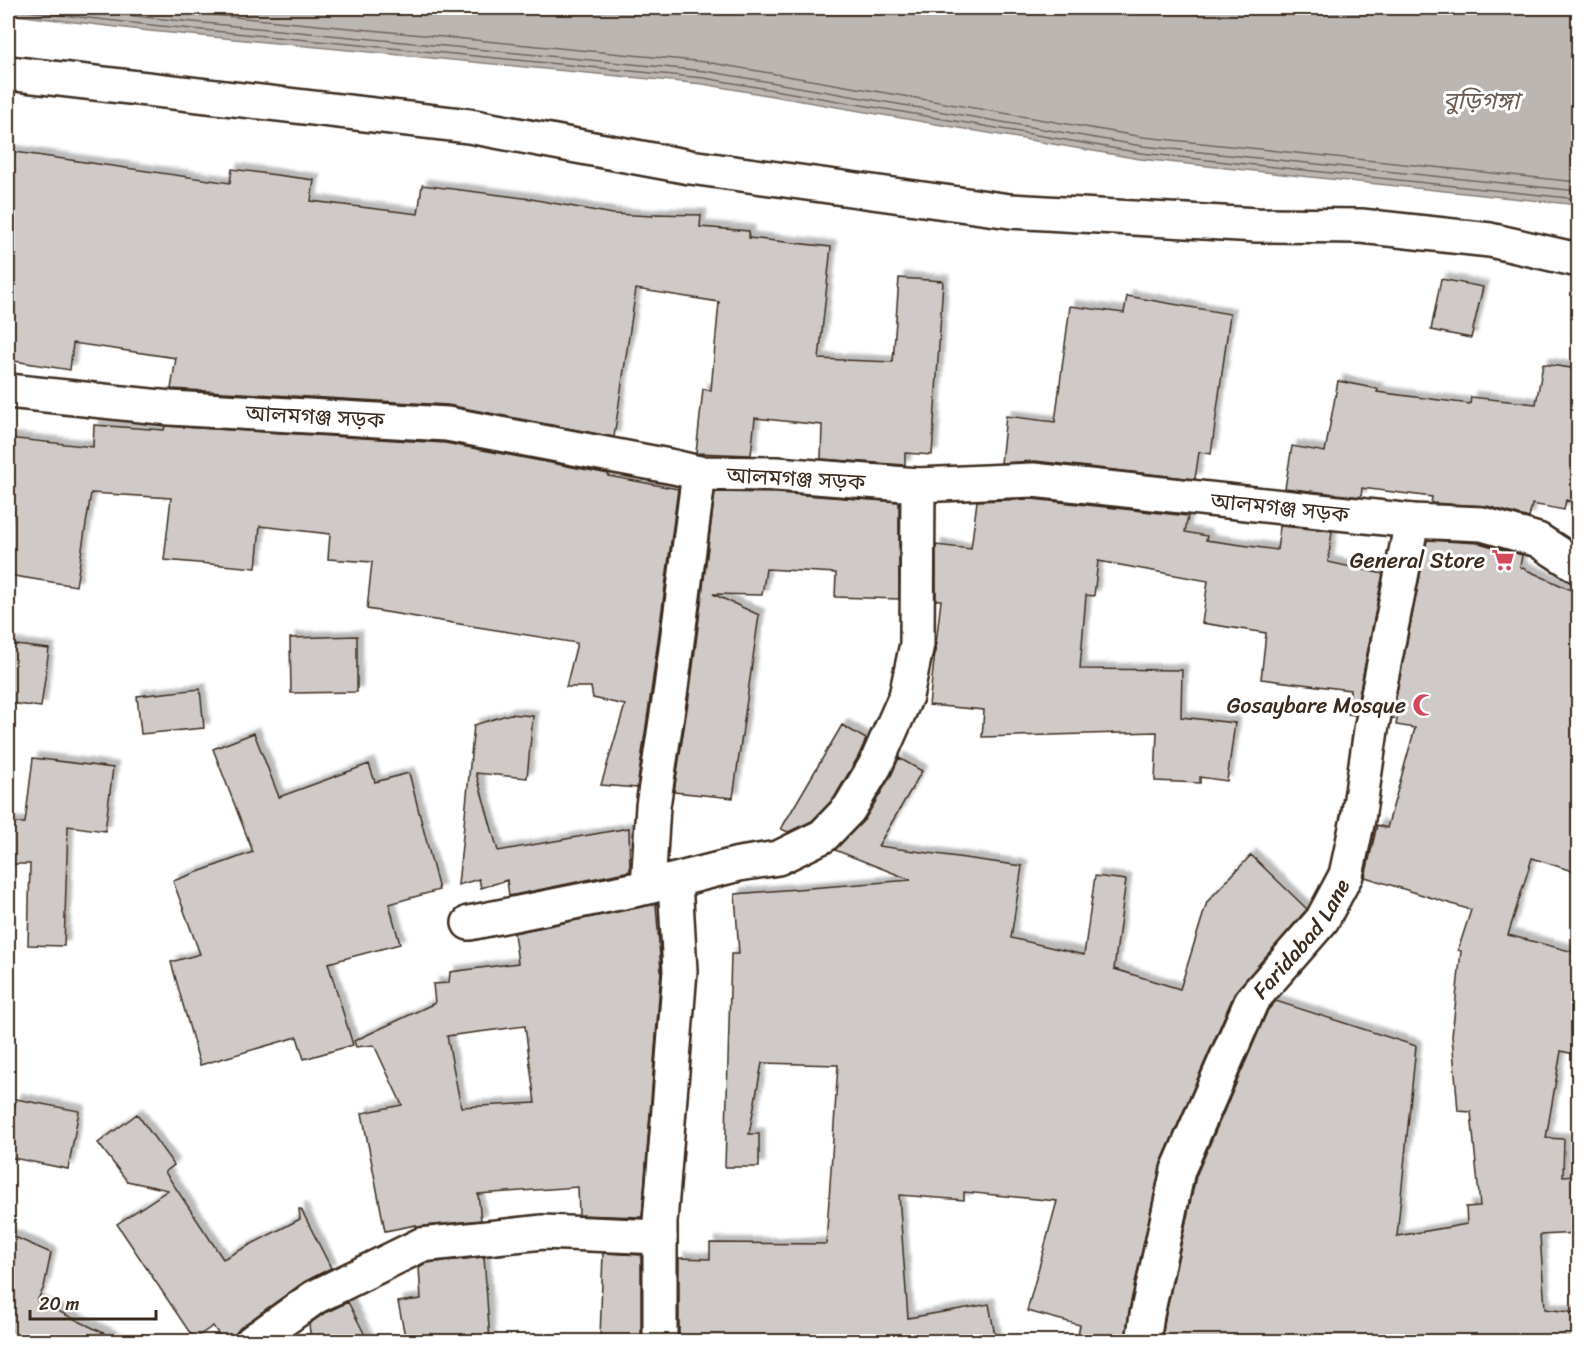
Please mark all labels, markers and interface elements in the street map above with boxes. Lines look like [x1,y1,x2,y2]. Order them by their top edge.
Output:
water label: বুড়িগঙ্গা [1443,80,1524,122]
street label: আলমগঞ্জ সড়ক [244,393,386,440]
street label: আলমগঞ্জ সড়ক [725,455,867,502]
street label: আলমগঞ্জ সড়ক [1208,481,1351,534]
place label: General Store [1350,541,1485,580]
supermarket icon: General Store [1490,547,1516,573]
place label: Gosaybare Mosque [1227,686,1406,725]
mosque icon: Gosaybare Mosque [1411,692,1437,718]
street label: Faridabad Lane [1242,871,1361,1008]
scale bar [30,1283,156,1321]
text: 20 m [39,1288,79,1320]

